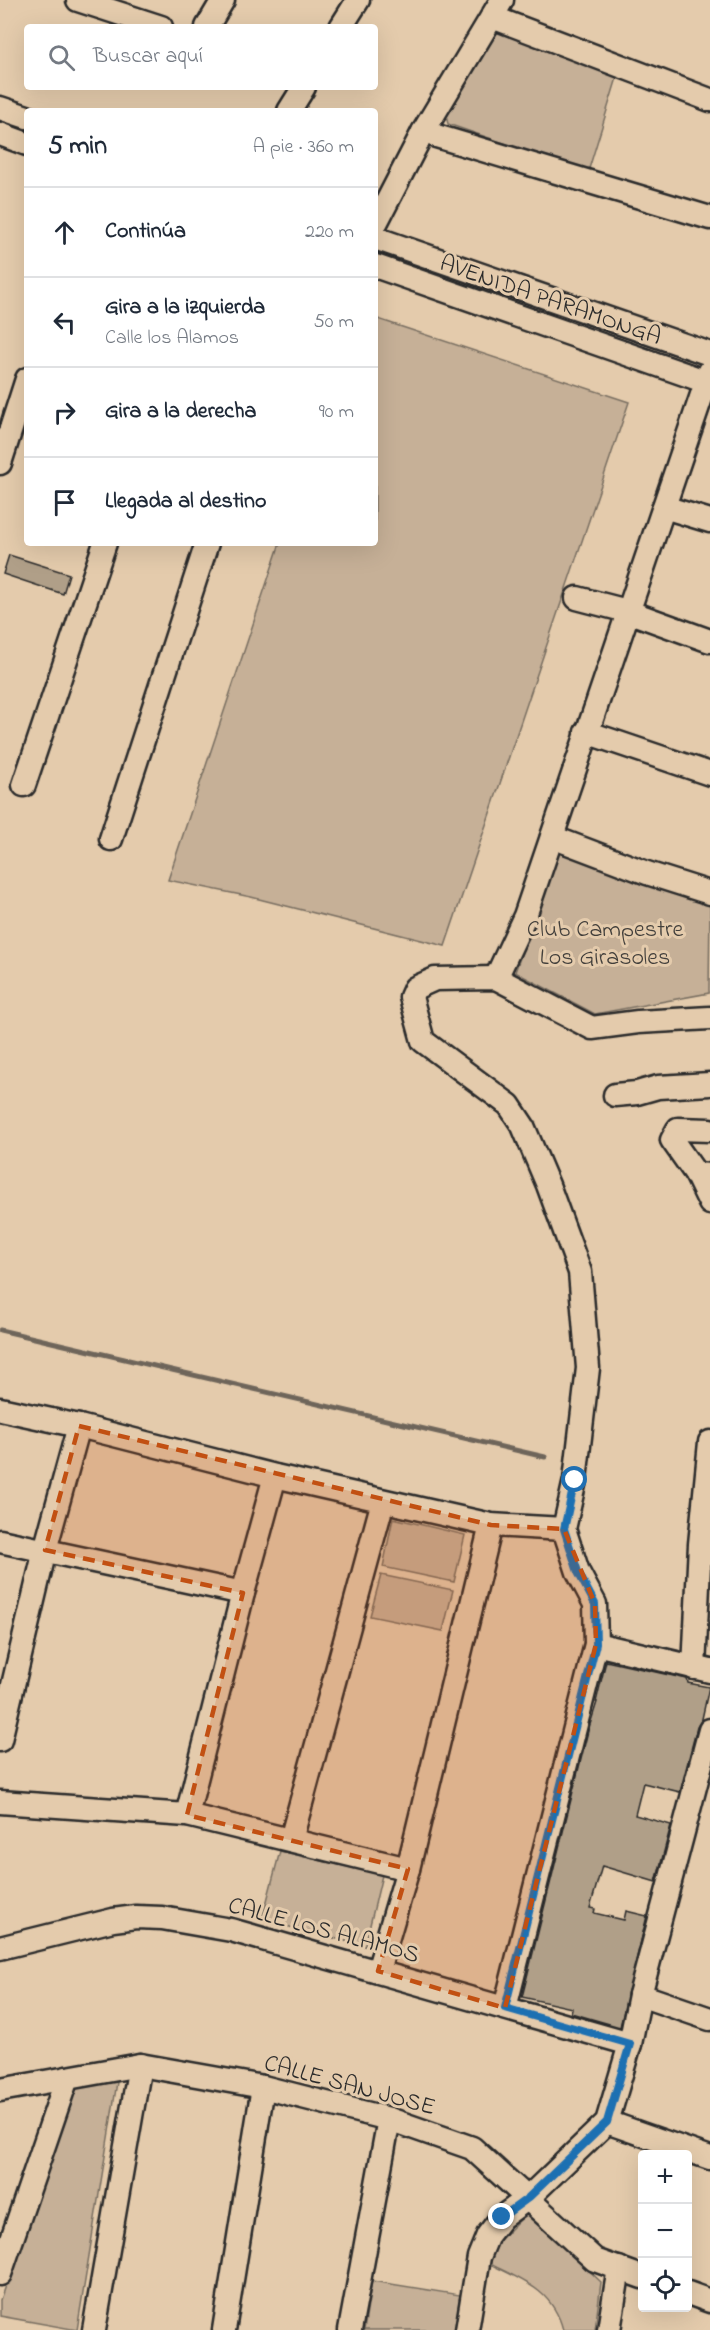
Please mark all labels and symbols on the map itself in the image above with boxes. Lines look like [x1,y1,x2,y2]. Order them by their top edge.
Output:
street label: AVENIDA PARAMONGA [435,247,666,356]
park label: Club Campestre Los Girasoles [527,913,684,976]
route start [561,1466,587,1492]
street label: CALLE LOS ALAMOS [224,1889,423,1974]
street label: CALLE SAN JOSE [260,2047,439,2126]
route end [488,2203,514,2229]

